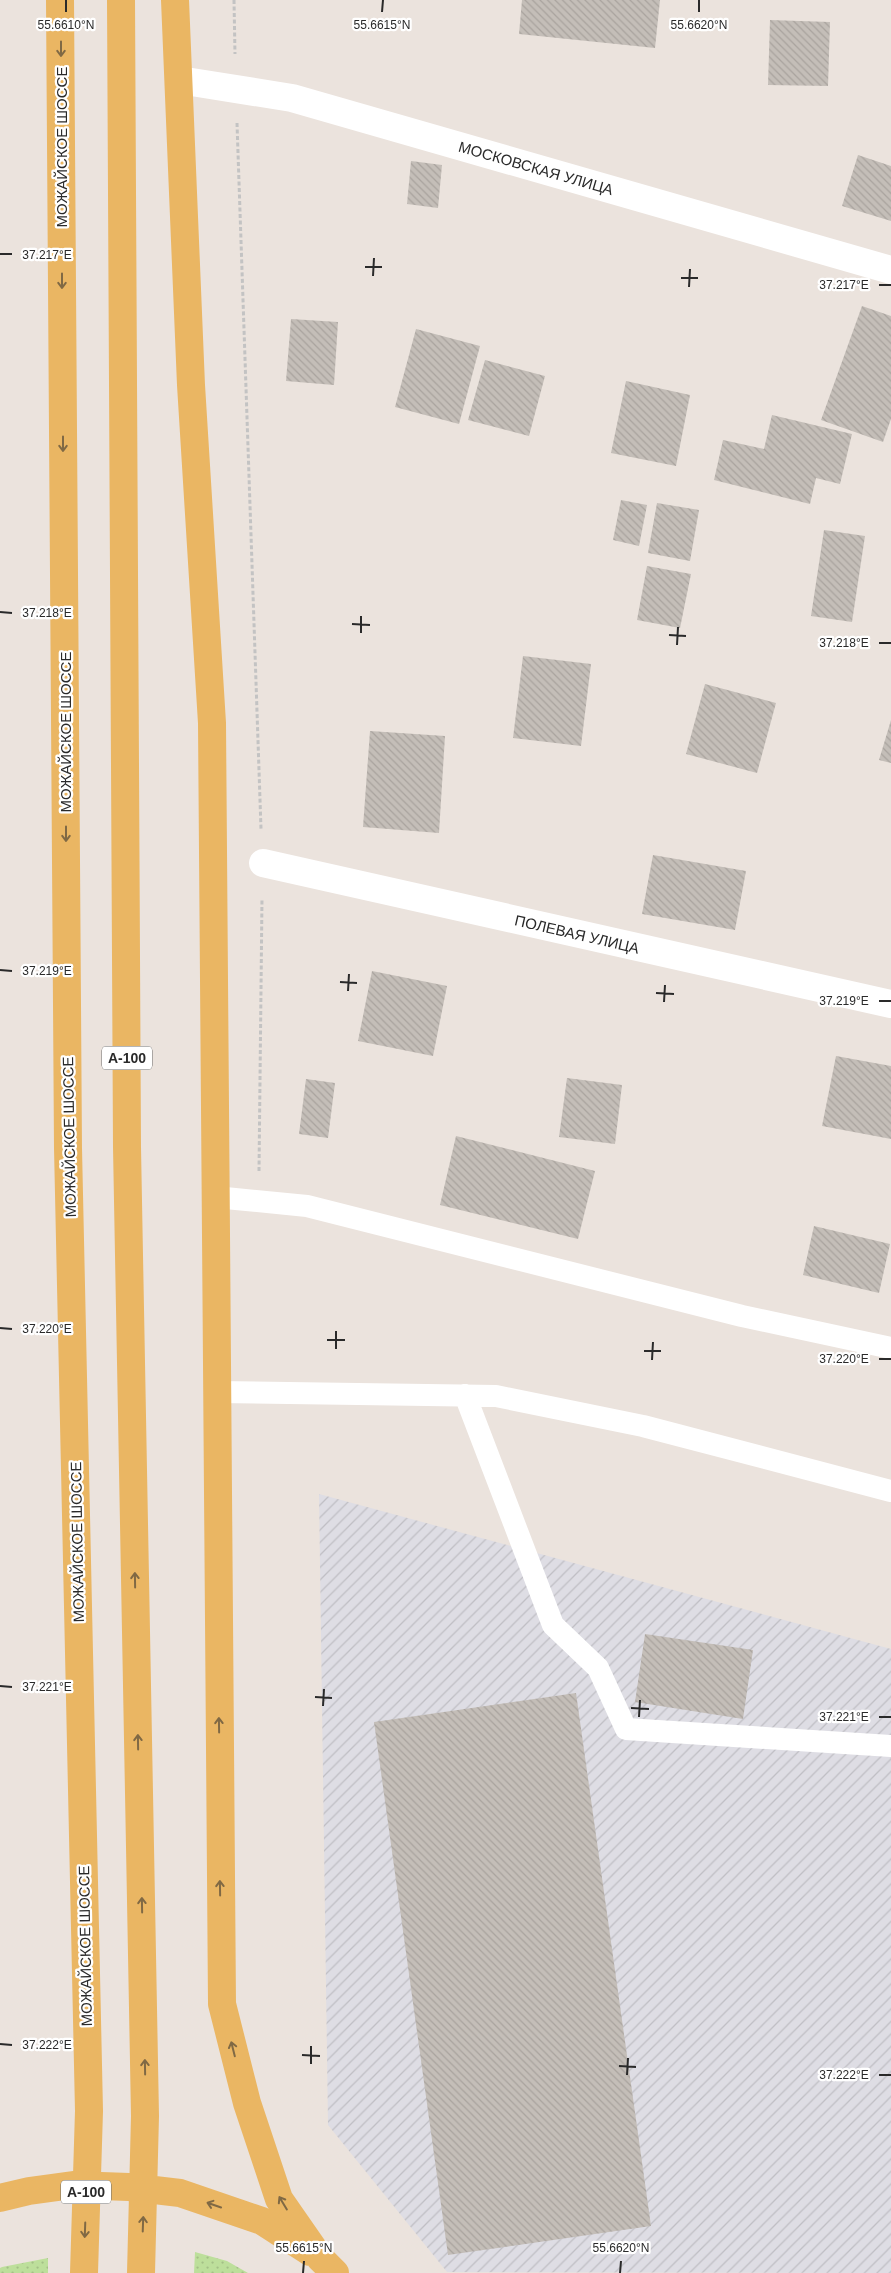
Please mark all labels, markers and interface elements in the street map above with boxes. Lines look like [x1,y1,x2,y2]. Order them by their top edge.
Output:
text: 55.6610°N [38,18,94,32]
text: 55.6615°N [354,18,410,32]
text: 55.6620°N [671,18,727,32]
one-way arrow [56,40,66,56]
street label: МОЖАЙСКОЕ ШОССЕ [53,67,70,227]
street label: МОСКОВСКАЯ УЛИЦА [457,138,615,198]
text: 37.217°E [22,248,72,262]
one-way arrow [57,272,67,289]
text: 37.217°E [819,278,869,292]
one-way arrow [58,435,68,451]
text: 37.218°E [22,606,72,620]
text: 37.218°E [819,636,869,650]
street label: МОЖАЙСКОЕ ШОССЕ [57,652,74,812]
one-way arrow [61,825,71,841]
street label: ПОЛЕВАЯ УЛИЦА [513,911,641,957]
text: 37.219°E [22,964,72,978]
text: 37.219°E [819,994,869,1008]
road number: А-100 [102,1046,152,1070]
street label: МОЖАЙСКОЕ ШОССЕ [59,1056,79,1218]
text: 37.220°E [22,1322,72,1336]
text: 37.220°E [819,1352,869,1366]
street label: МОЖАЙСКОЕ ШОССЕ [67,1461,87,1623]
one-way arrow [131,1572,140,1588]
text: 37.221°E [22,1680,72,1694]
text: 37.221°E [819,1710,869,1724]
one-way arrow [214,1717,224,1734]
one-way arrow [134,1735,143,1751]
street label: МОЖАЙСКОЕ ШОССЕ [75,1865,95,2027]
one-way arrow [216,1880,225,1896]
one-way arrow [137,1897,146,1913]
text: 37.222°E [22,2038,72,2052]
one-way arrow [228,2041,237,2057]
one-way arrow [140,2060,149,2076]
text: 37.222°E [819,2068,869,2082]
road number: А-100 [61,2180,111,2204]
one-way arrow [277,2197,287,2211]
one-way arrow [207,2200,223,2209]
one-way arrow [138,2217,147,2233]
one-way arrow [80,2222,90,2238]
text: 55.6615°N [276,2241,332,2255]
text: 55.6620°N [593,2241,649,2255]

